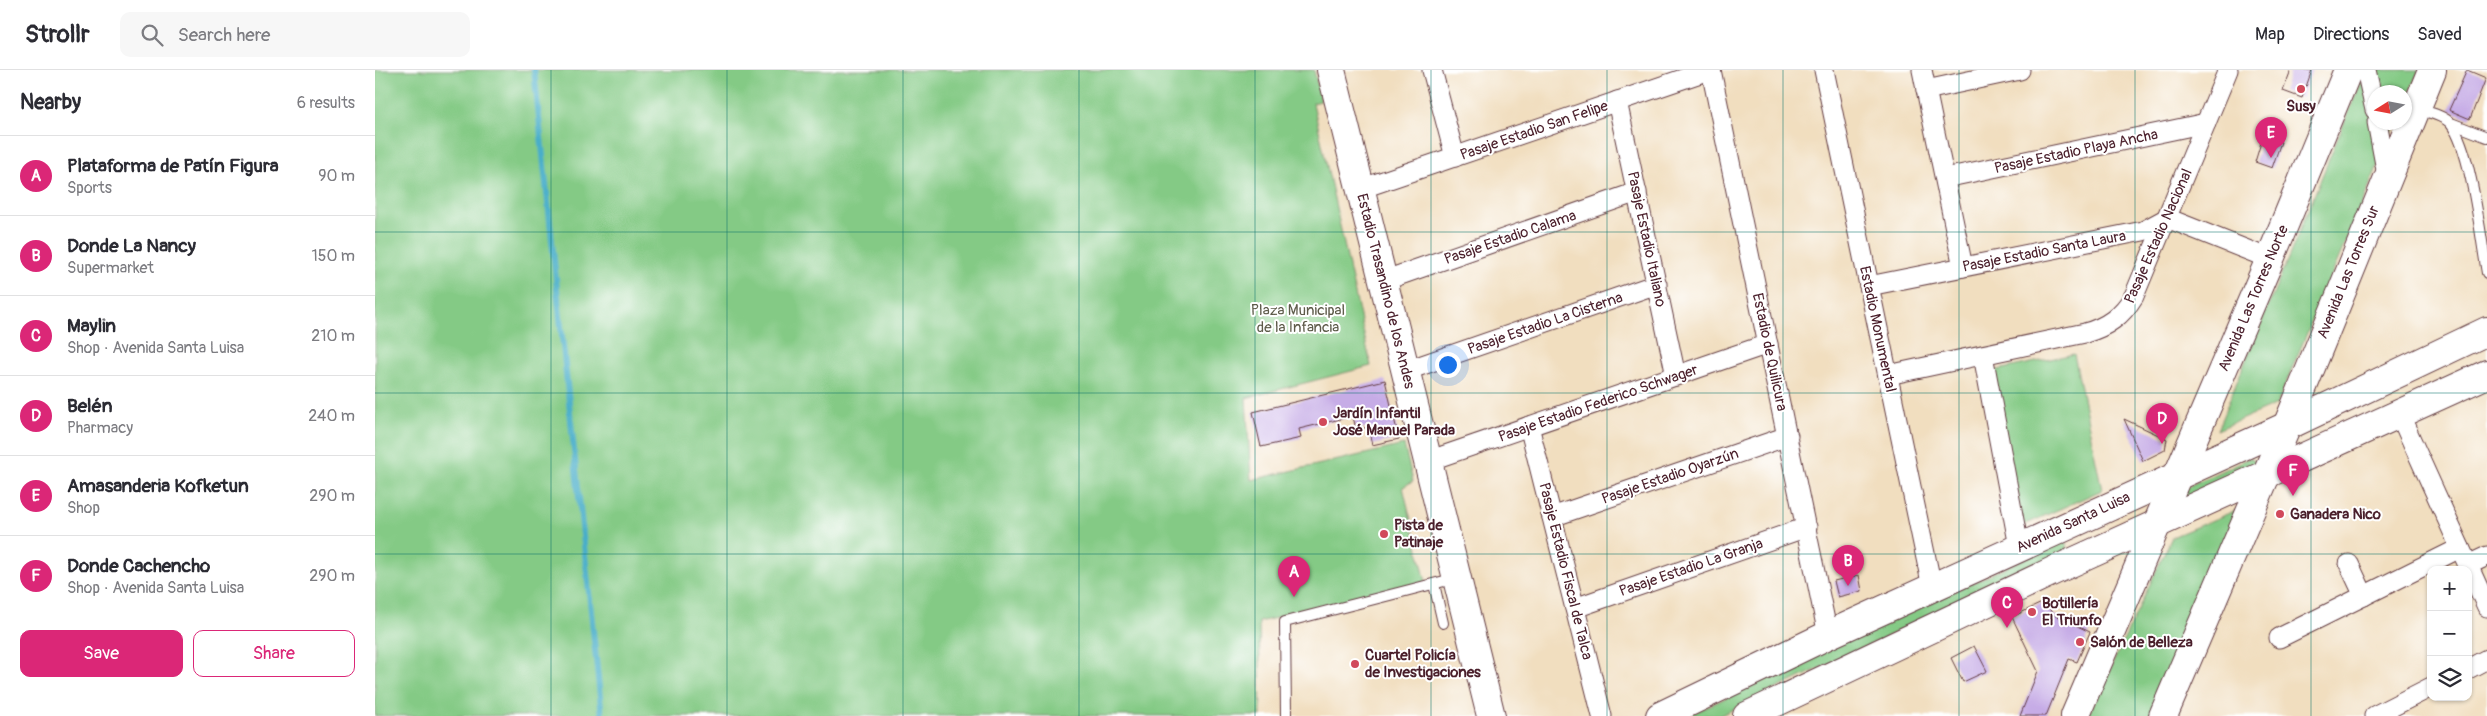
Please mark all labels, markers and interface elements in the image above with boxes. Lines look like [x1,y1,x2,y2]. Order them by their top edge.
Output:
search box [120,12,470,57]
text: Strollr [25,20,90,49]
icon: search [138,21,166,49]
text: Search here [178,23,270,47]
text: Map [2255,23,2285,46]
text: Directions [2313,23,2389,46]
text: Saved [2417,23,2462,46]
marker: Susy [2295,83,2307,95]
north arrow [2367,85,2412,130]
text: Nearby [20,89,81,116]
text: 6 results [297,93,355,113]
street label: Pasaje Estadio San Felipe [1458,96,1611,165]
place label: Susy [2286,97,2316,116]
pin: E [2255,117,2287,158]
street label: Pasaje Estadio Playa Ancha [1993,125,2160,178]
text: Plataforma de Patín Figura [67,154,279,178]
text: A [31,166,41,186]
text: 90 m [318,166,355,186]
street label: Pasaje Estadio Nacional [2120,166,2197,307]
street label: Pasaje Estadio Italiano [1623,170,1670,309]
text: Sports [67,178,112,198]
street label: Estadio Trasandino de los Andes [1352,192,1419,391]
street label: Avenida Las Torres Sur [2313,202,2384,342]
street label: Pasaje Estadio Calama [1442,206,1579,269]
street label: Avenida Las Torres Norte [2214,222,2293,374]
street label: Pasaje Estadio Santa Laura [1961,226,2127,277]
text: Donde La Nancy [67,234,196,258]
text: B [31,246,41,266]
text: 150 m [311,246,355,266]
text: Supermarket [67,258,154,278]
street label: Estadio Monumental [1855,264,1900,394]
street label: Pasaje Estadio La Cisterna [1465,288,1625,359]
street label: Estadio de Quilicura [1748,291,1791,413]
park label: Plaza Municipal de la Infancia [1251,301,1345,337]
text: Maylin [67,314,116,338]
text: C [31,326,41,346]
text: 210 m [311,326,355,346]
text: Shop · Avenida Santa Luisa [67,338,244,358]
your location [1435,352,1461,378]
street label: Pasaje Estadio Federico Schwager [1496,360,1701,447]
text: Belén [67,394,113,418]
pin: D [2146,403,2178,444]
place label: Jardín Infantil José Manuel Parada [1333,404,1455,440]
text: D [31,406,41,426]
text: 240 m [308,406,355,426]
marker: Jardín Infantil José Manuel Parada [1317,416,1329,428]
text: Pharmacy [67,418,133,438]
street label: Pasaje Estadio Oyarzún [1599,444,1741,509]
pin: F [2277,455,2309,496]
text: Amasanderia Kofketun [67,474,249,498]
street label: Pasaje Estadio Fiscal de Talca [1534,481,1597,662]
text: E [32,486,40,506]
text: 290 m [309,486,355,506]
street label: Avenida Santa Luisa [2013,488,2133,557]
text: Shop [67,498,100,518]
place label: Ganadera Nico [2290,505,2381,524]
marker: Ganadera Nico [2274,508,2286,520]
place label: Pista de Patinaje [1394,516,1444,552]
marker: Pista de Patinaje [1378,528,1390,540]
street label: Pasaje Estadio La Granja [1617,534,1766,601]
pin: B [1832,545,1864,586]
text: Donde Cachencho [67,554,210,578]
pin: A [1278,556,1310,597]
text: F [31,566,41,586]
text: 290 m [309,566,355,586]
map controls [2427,566,2472,701]
button: + [2427,566,2472,611]
text: Shop · Avenida Santa Luisa [67,578,244,598]
pin: C [1991,587,2023,628]
place label: Botillería El Triunfo [2042,594,2102,630]
marker: Botillería El Triunfo [2026,606,2038,618]
button: − [2427,611,2472,656]
button: Save [20,630,183,677]
button: Share [193,630,355,677]
place label: Salón de Belleza [2090,633,2193,652]
marker: Salón de Belleza [2074,636,2086,648]
place label: Cuartel Policía de Investigaciones [1365,646,1481,682]
button: layers [2427,656,2472,701]
marker: Cuartel Policía de Investigaciones [1349,658,1361,670]

